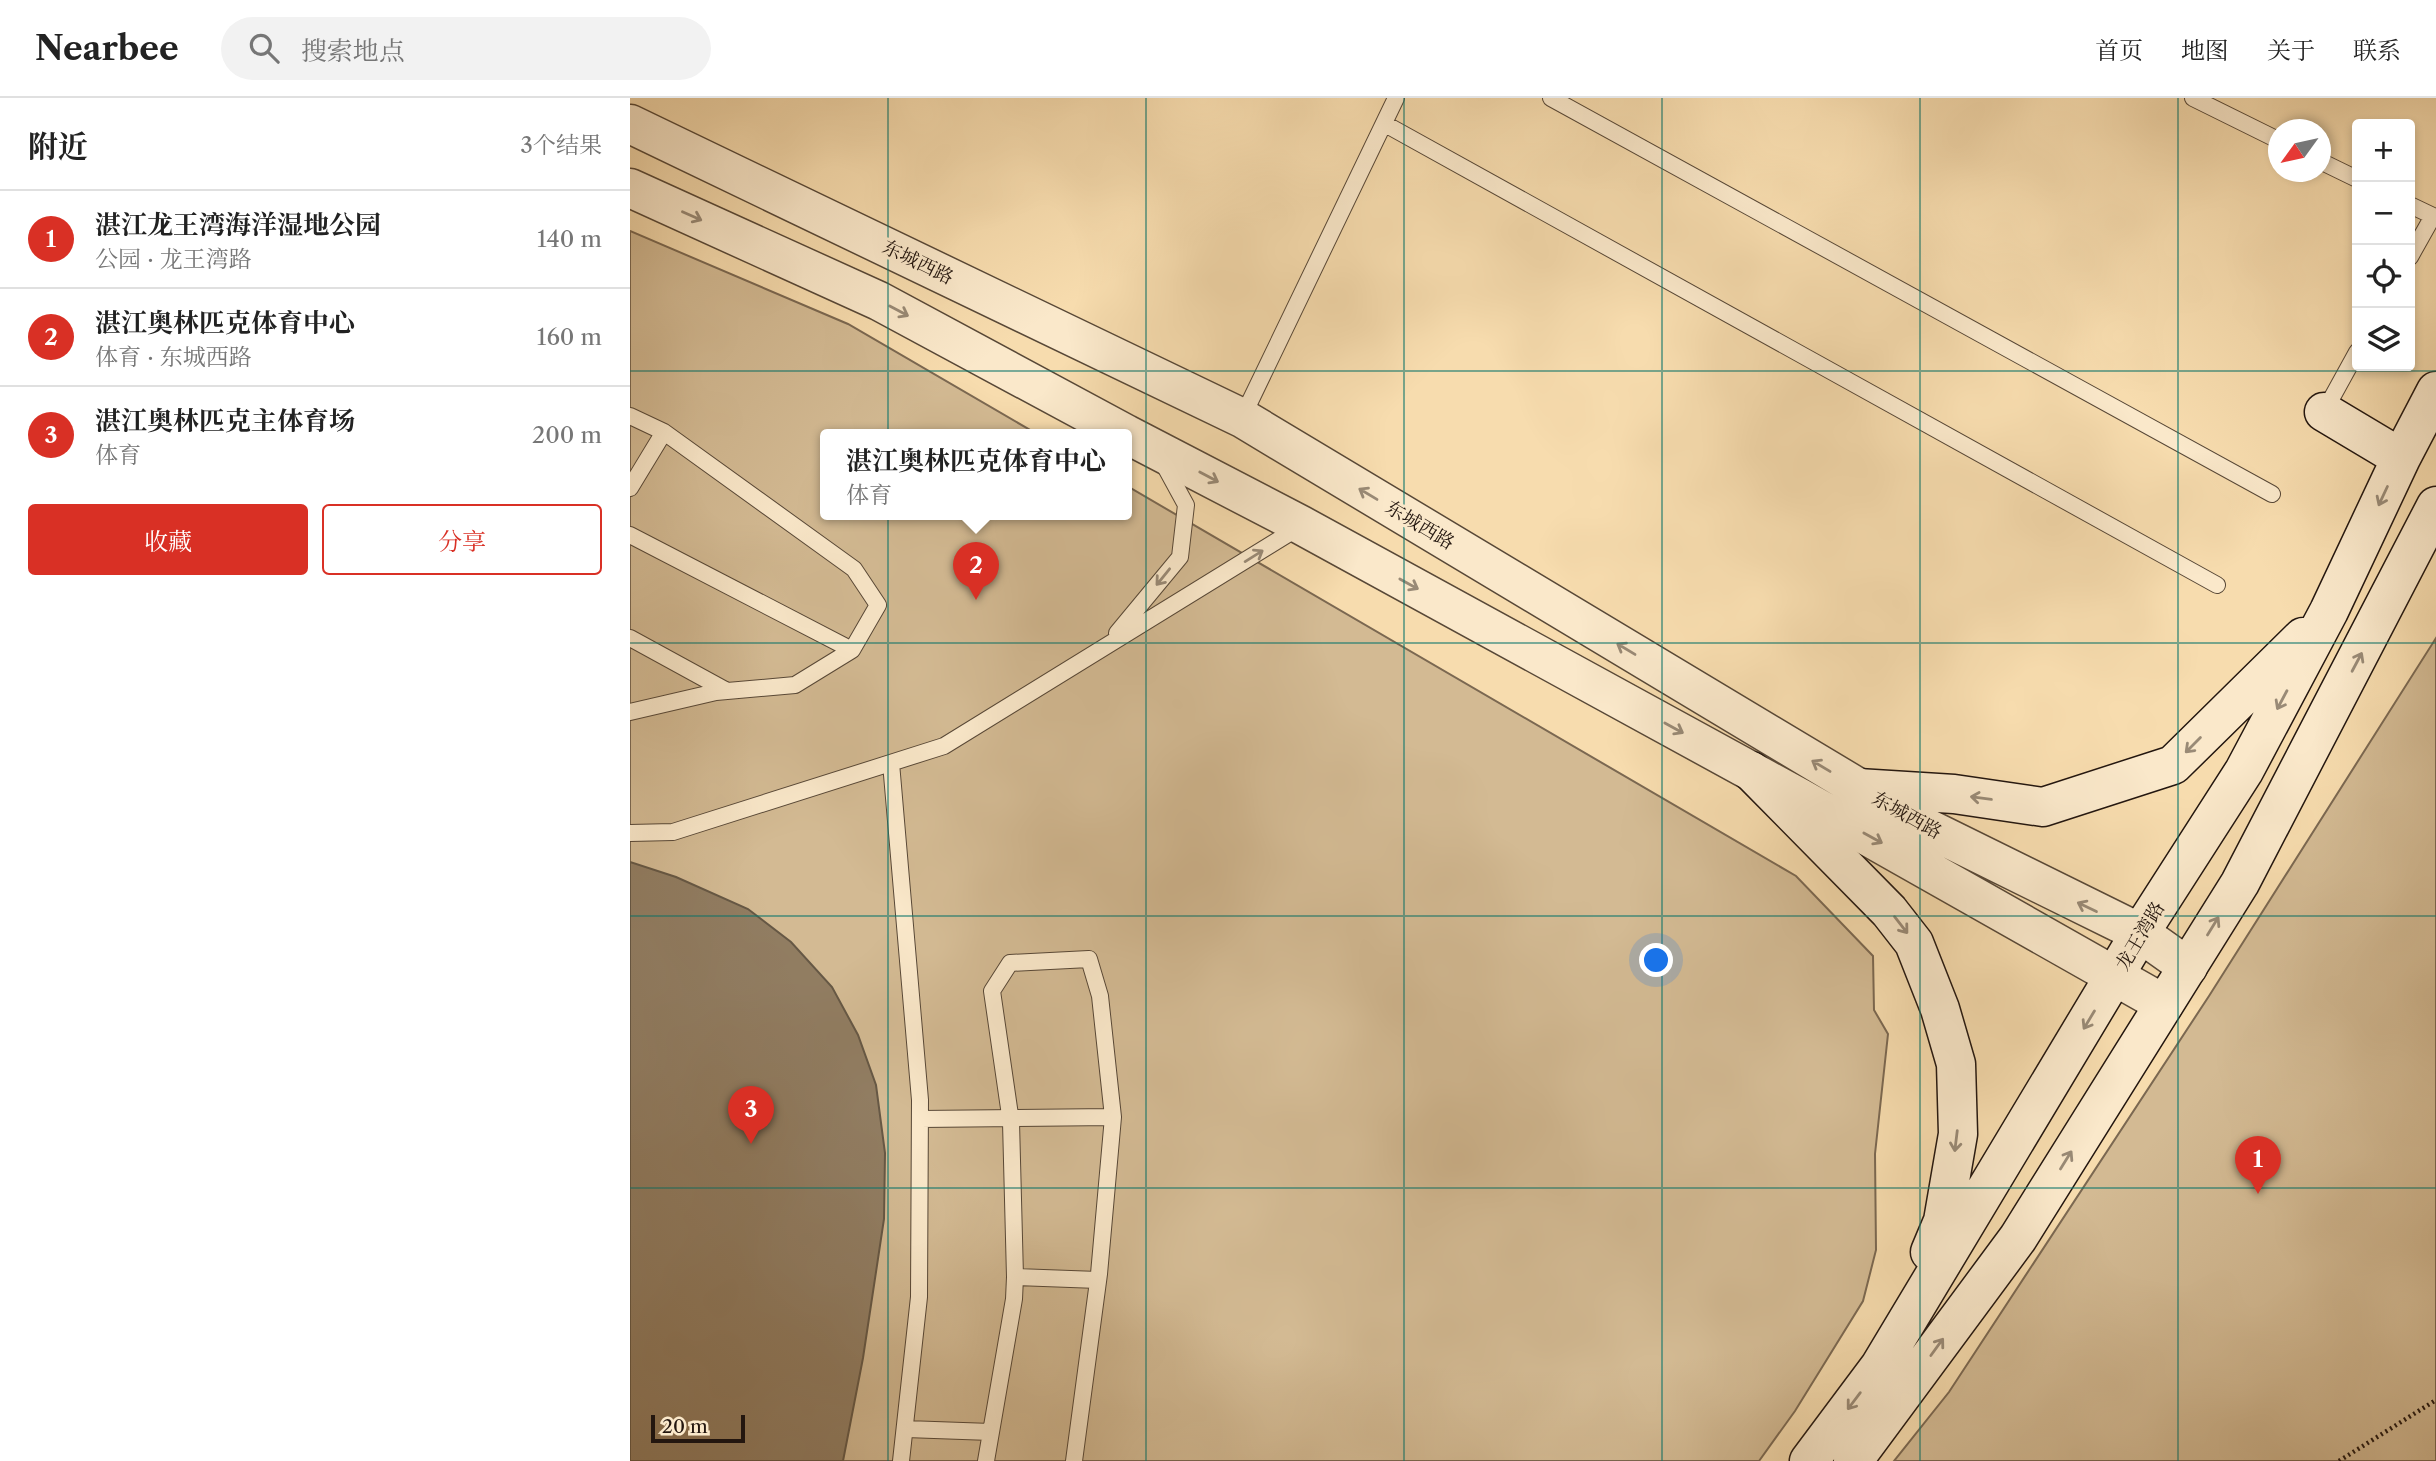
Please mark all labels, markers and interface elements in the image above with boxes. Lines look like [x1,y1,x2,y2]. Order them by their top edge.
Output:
search box [221,17,711,80]
text: Nearbee [35,28,179,69]
icon: search [245,29,283,67]
text: 搜索地点 [301,35,405,67]
text: 首页 [2095,36,2143,65]
text: 地图 [2181,36,2229,65]
text: 关于 [2267,36,2315,65]
text: 联系 [2353,36,2401,65]
north arrow [2268,119,2331,182]
map controls [2352,119,2415,371]
button: + [2352,119,2415,182]
text: 附近 [28,128,88,165]
text: 3个结果 [520,131,602,159]
button: − [2352,182,2415,245]
text: 湛江龙王湾海洋湿地公园 [95,209,381,241]
one-way arrow [681,210,702,223]
text: 1 [46,225,56,253]
text: 140 m [537,225,602,253]
street label: 东城西路 [879,235,957,289]
text: 公园 · 龙王湾路 [95,245,252,273]
button: locate [2352,245,2415,308]
one-way arrow [888,305,908,319]
text: 湛江奥林匹克体育中心 [95,307,355,339]
button: layers [2352,308,2415,371]
text: 2 [44,323,58,351]
text: 160 m [537,323,602,351]
text: 体育 · 东城西路 [95,343,252,371]
text: 湛江奥林匹克主体育场 [95,405,355,437]
text: 3 [45,421,58,449]
text: 200 m [532,421,602,449]
popup [820,429,1132,520]
text: 体育 [95,441,141,469]
text: 湛江奥林匹克体育中心 [846,445,1106,477]
one-way arrow [1198,471,1219,484]
text: 体育 [846,481,892,509]
one-way arrow [2376,485,2389,506]
one-way arrow [1359,486,1379,500]
street label: 东城西路 [1381,496,1459,554]
button: 收藏 [28,504,308,575]
button: 分享 [322,504,602,575]
pin: 2 [953,542,999,600]
one-way arrow [1244,548,1263,563]
one-way arrow [1156,567,1171,585]
one-way arrow [1399,577,1419,591]
one-way arrow [1617,641,1637,655]
one-way arrow [2351,652,2365,673]
one-way arrow [2275,689,2289,709]
one-way arrow [1663,722,1683,736]
one-way arrow [2185,736,2202,753]
one-way arrow [1812,759,1832,773]
street label: 东城西路 [1868,787,1946,843]
one-way arrow [1970,792,1993,805]
one-way arrow [1862,831,1882,845]
street label: 龙王湾路 [2111,897,2169,975]
one-way arrow [2077,900,2098,914]
one-way arrow [1893,916,1908,934]
one-way arrow [2206,917,2221,936]
your location [1639,943,1673,977]
one-way arrow [2081,1010,2095,1030]
pin: 3 [728,1086,774,1144]
one-way arrow [1950,1129,1963,1152]
pin: 1 [2235,1136,2281,1194]
one-way arrow [2060,1151,2074,1171]
one-way arrow [1930,1338,1944,1357]
one-way arrow [1846,1392,1861,1410]
scale bar [651,1412,746,1444]
text: 20 m [662,1415,708,1438]

